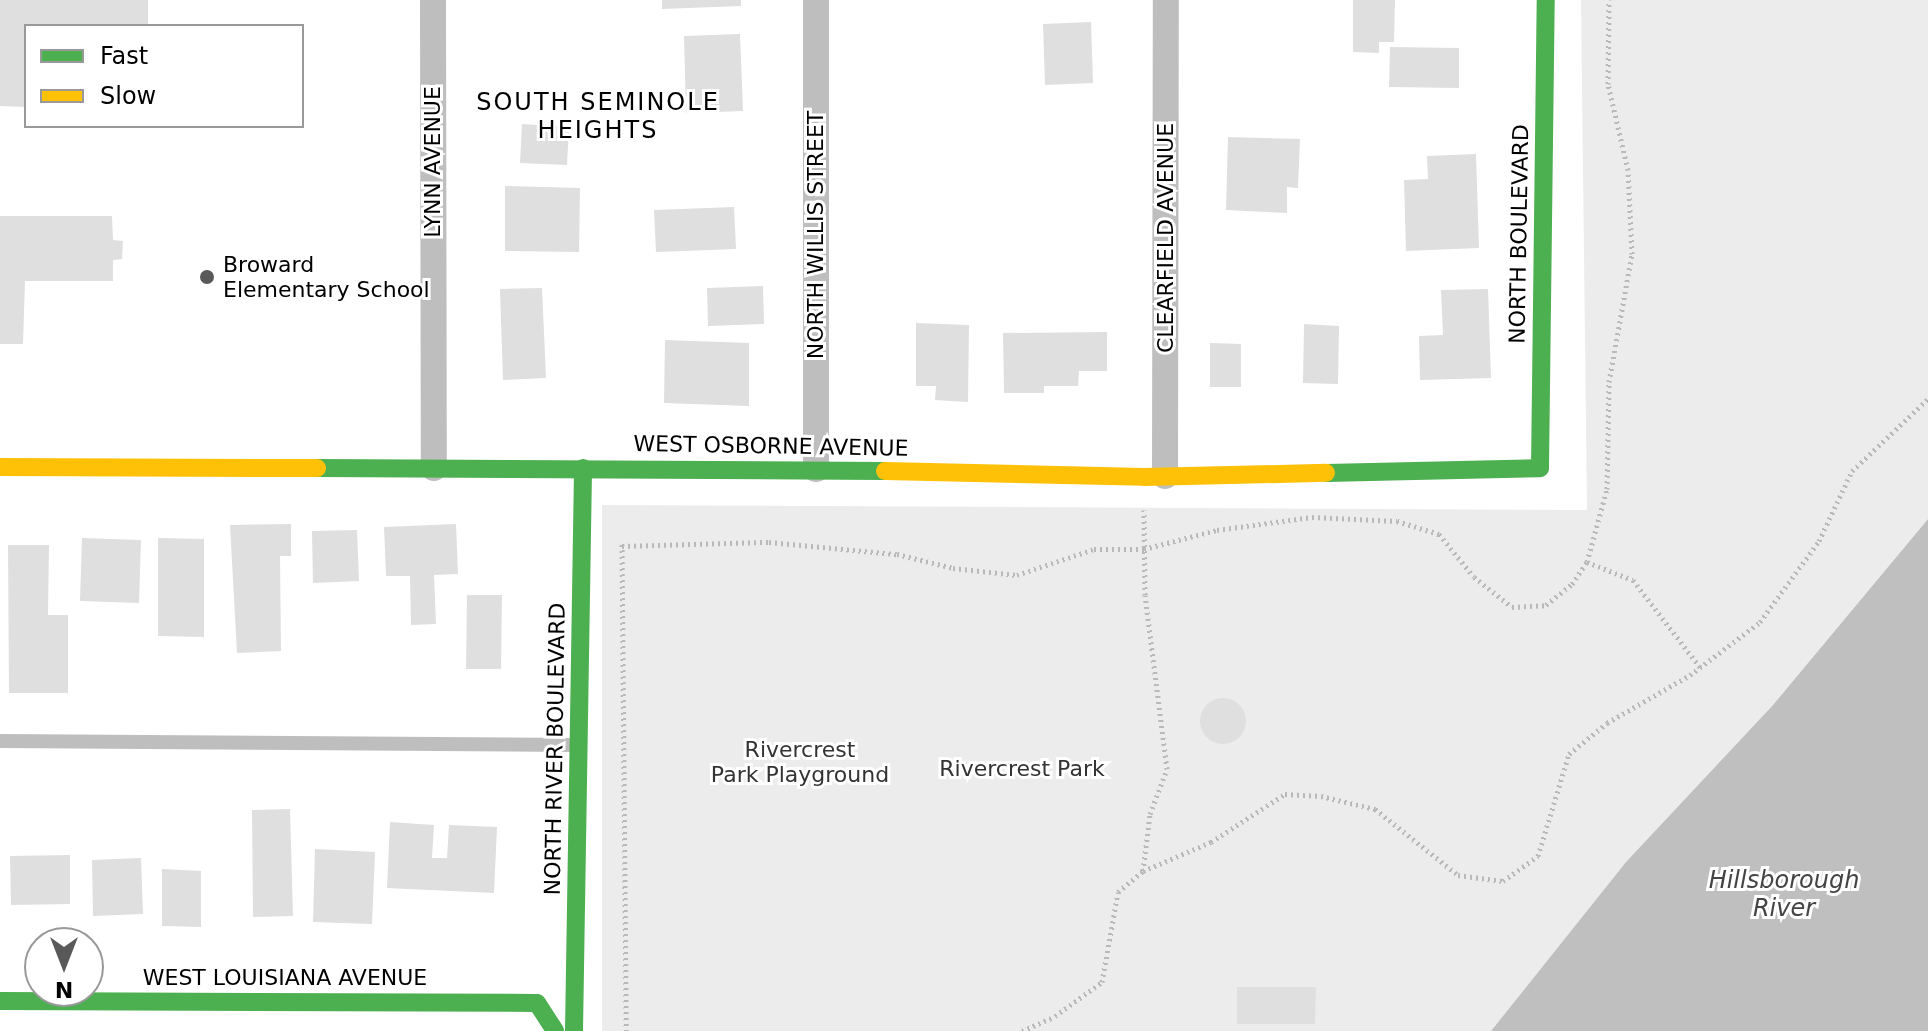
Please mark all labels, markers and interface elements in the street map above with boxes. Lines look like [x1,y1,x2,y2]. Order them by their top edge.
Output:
legend [24,24,304,128]
text: Fast [100,42,148,70]
text: Slow [100,82,156,110]
street label: LYNN AVENUE [420,86,446,238]
district label: SOUTH SEMINOLE HEIGHTS [476,89,720,145]
street label: NORTH WILLIS STREET [803,111,829,359]
street label: CLEARFIELD AVENUE [1153,123,1179,353]
street label: NORTH BOULEVARD [1504,124,1534,344]
place label: Broward Elementary School [223,251,430,302]
marker: Broward Elementary School [198,268,216,286]
street label: WEST OSBORNE AVENUE [633,430,909,462]
street label: NORTH RIVER BOULEVARD [539,602,571,896]
park label: Rivercrest Park Playground [711,736,889,788]
park label: Rivercrest Park [939,756,1105,782]
water label: Hillsborough River [1709,867,1859,923]
north arrow [24,927,104,1007]
street label: WEST LOUISIANA AVENUE [143,965,427,991]
text: N [55,977,73,1002]

